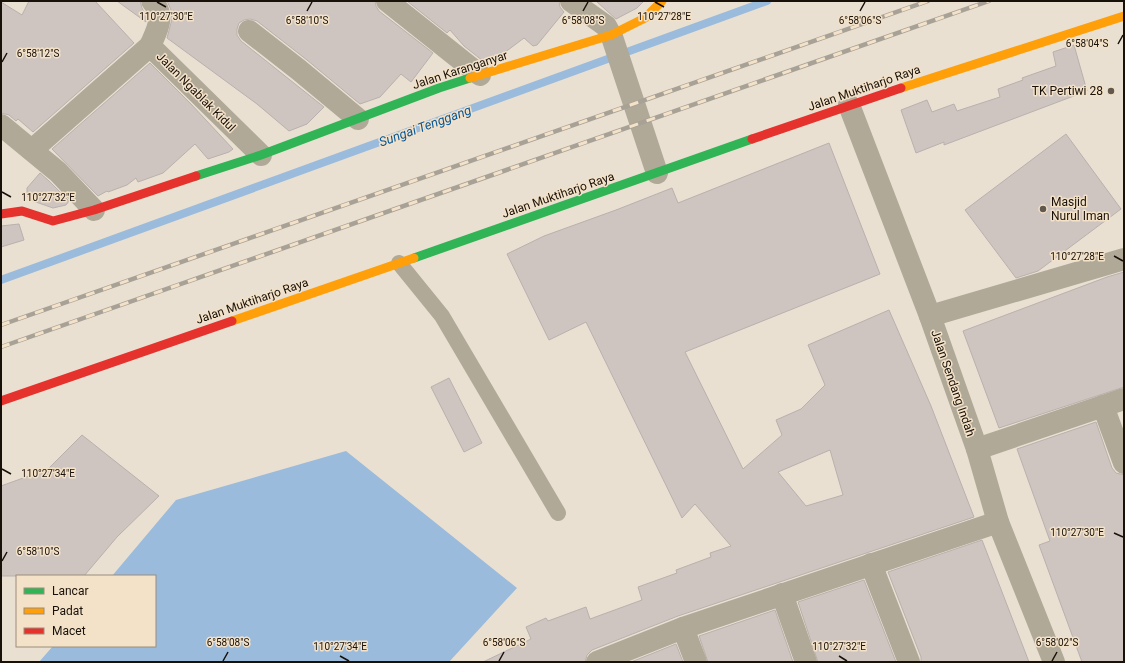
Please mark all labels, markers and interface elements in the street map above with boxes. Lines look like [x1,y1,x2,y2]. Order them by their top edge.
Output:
text: 110°27'30"E [139,11,193,22]
text: 110°27'28"E [637,11,691,22]
text: 6°58'10"S [286,15,328,26]
text: 6°58'08"S [562,15,604,26]
text: 6°58'06"S [839,15,881,26]
text: 6°58'04"S [1066,38,1108,49]
text: 6°58'12"S [17,48,59,59]
street label: Jalan Karanganyar [411,48,509,92]
street label: Jalan Ngablak Kidul [154,50,238,134]
street label: Jalan Muktiharjo Raya [806,62,922,114]
place label: TK Pertiwi 28 [1032,84,1103,98]
marker: TK Pertiwi 28 [1106,86,1116,96]
water label: Sungai Tenggang [377,102,473,150]
street label: Jalan Muktiharjo Raya [500,169,616,221]
text: 110°27'32"E [21,192,75,203]
place label: Masjid Nurul Iman [1051,195,1110,223]
marker: Masjid Nurul Iman [1038,204,1048,214]
text: 110°27'28"E [1050,251,1104,262]
street label: Jalan Muktiharjo Raya [194,275,310,327]
street label: Jalan Sendang Indah [928,328,978,438]
text: 110°27'34"E [21,468,75,479]
text: 110°27'30"E [1050,527,1104,538]
text: 6°58'10"S [17,546,59,557]
legend [16,575,156,647]
text: Lancar [52,584,89,598]
text: Padat [52,604,83,618]
text: Macet [52,624,86,638]
text: 6°58'08"S [207,637,249,648]
text: 6°58'06"S [483,637,525,648]
text: 6°58'02"S [1036,637,1078,648]
text: 110°27'34"E [313,641,367,652]
text: 110°27'32"E [812,641,866,652]

